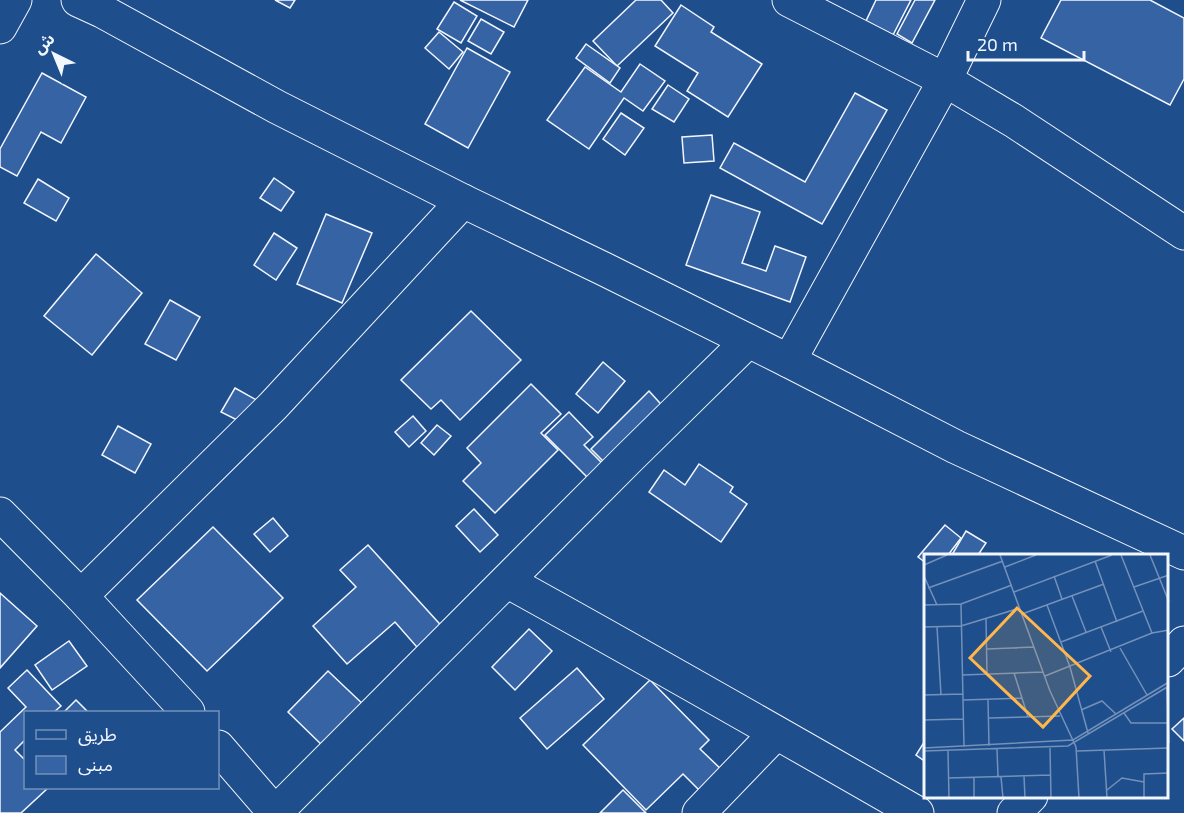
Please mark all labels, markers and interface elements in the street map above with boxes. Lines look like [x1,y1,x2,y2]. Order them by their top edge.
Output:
north arrow [24,24,84,84]
scale bar [968,24,1084,62]
text: ش [29,28,59,58]
text: 20 m [977,33,1018,55]
inset map [924,554,1169,798]
legend [24,711,219,789]
text: طريق [78,723,117,746]
text: مبنى [78,753,113,776]

